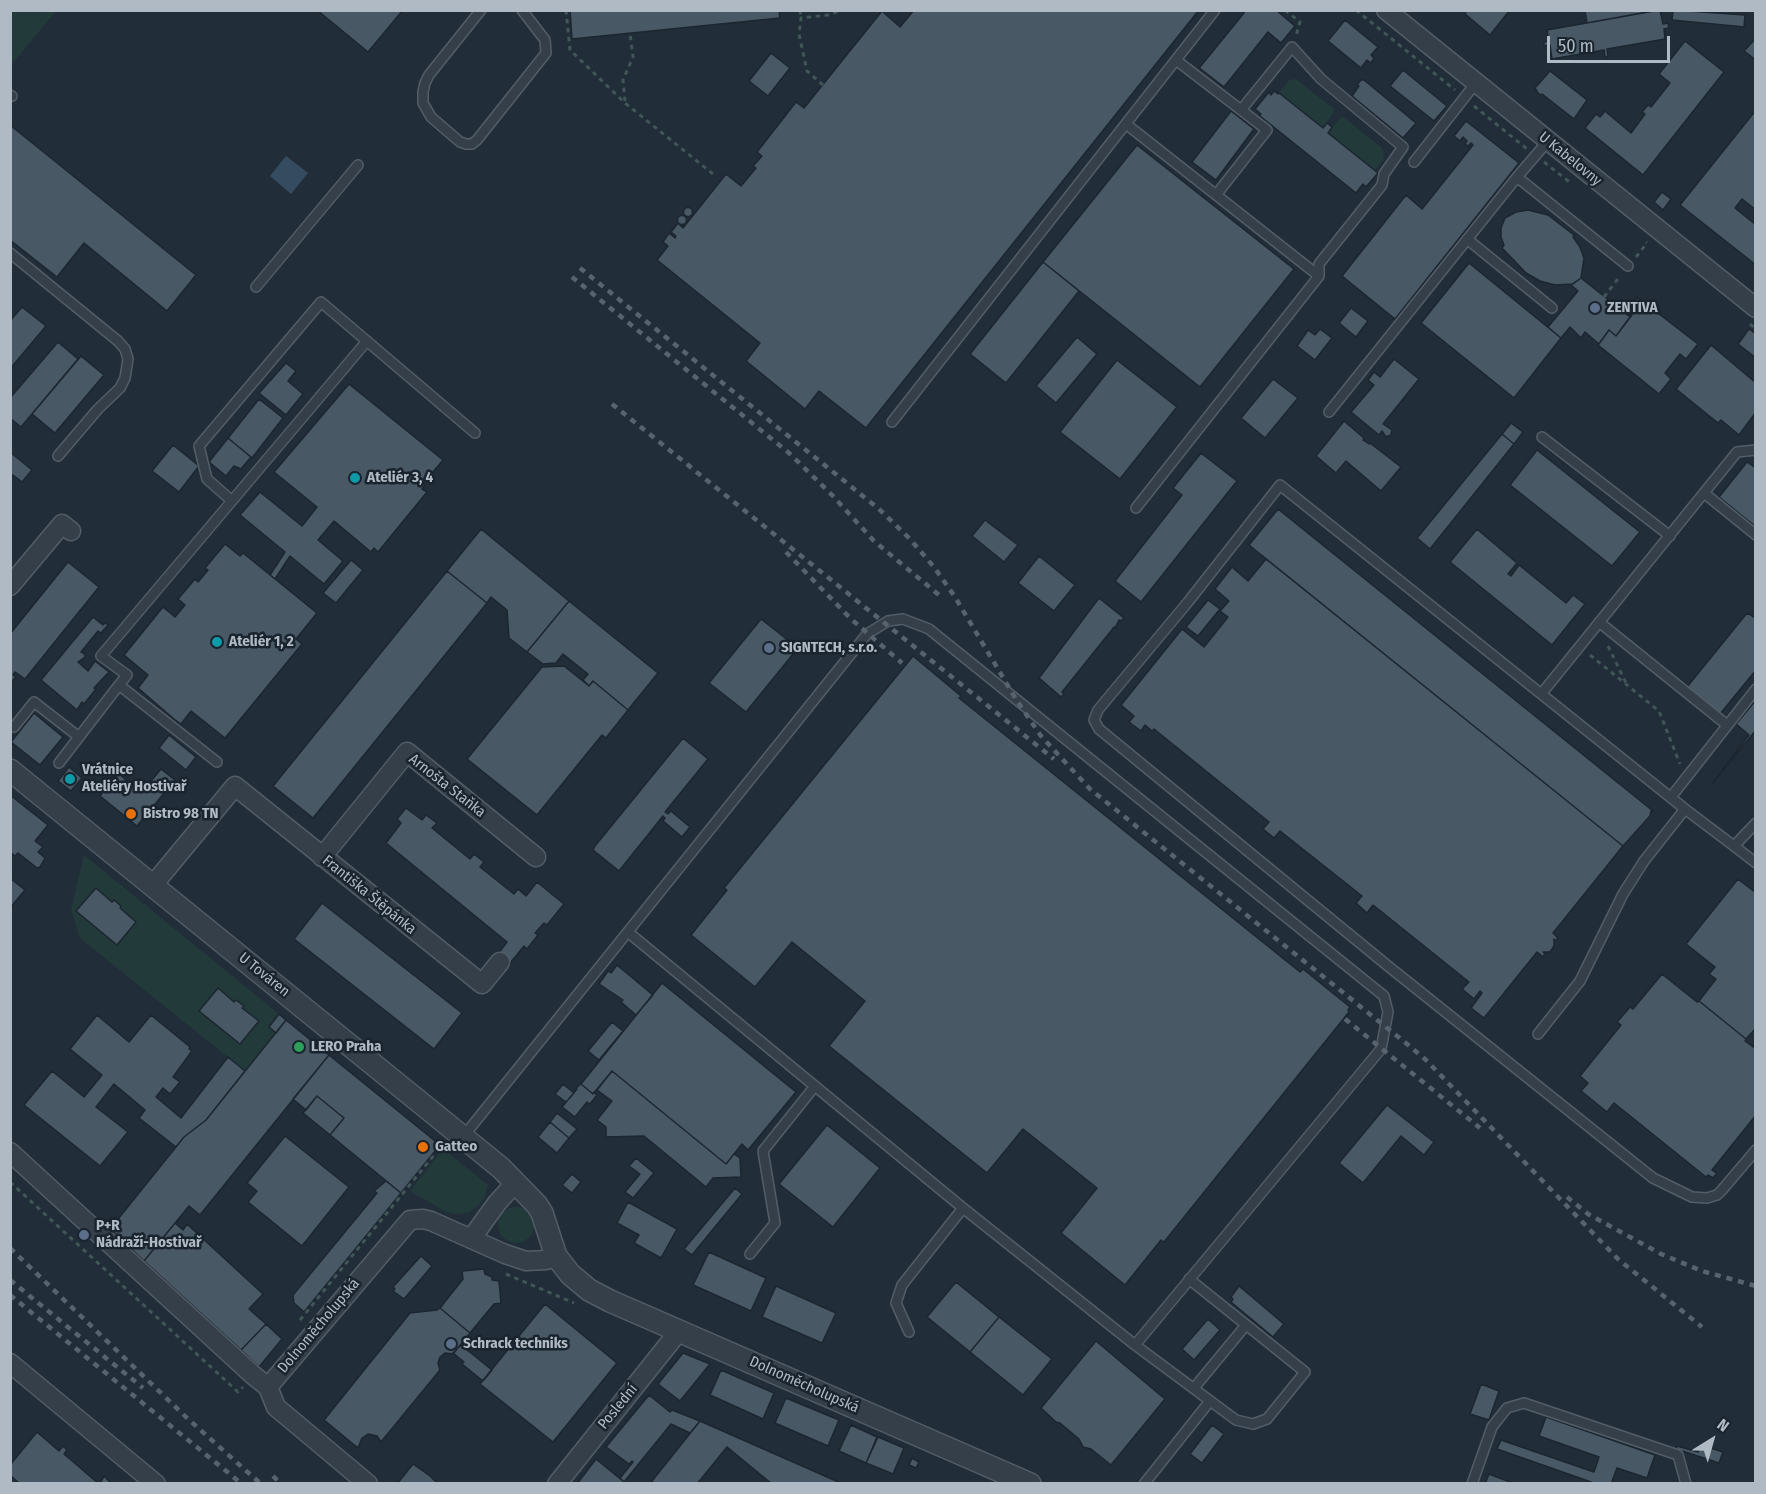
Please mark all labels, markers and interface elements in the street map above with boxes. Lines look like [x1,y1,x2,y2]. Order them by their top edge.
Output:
scale bar [1550,24,1673,62]
text: 50 m [1558,35,1594,57]
street label: U Kabelovny [1535,128,1605,190]
place label: ZENTIVA [1607,299,1658,317]
marker: ZENTIVA [1588,301,1602,315]
place label: Ateliér 3, 4 [367,469,433,487]
marker: Ateliér 3, 4 [348,471,362,485]
place label: Ateliér 1, 2 [229,633,294,651]
marker: Ateliér 1, 2 [210,635,224,649]
place label: SIGNTECH, s.r.o. [781,639,877,657]
marker: SIGNTECH, s.r.o. [762,641,776,655]
street label: Arnošta Staňka [405,750,489,822]
place label: Vrátnice Ateliéry Hostivař [82,761,187,796]
marker: Vrátnice Ateliéry Hostivař [63,772,77,786]
place label: Bistro 98 TN [143,805,218,823]
marker: Bistro 98 TN [124,807,138,821]
street label: Františka Štěpánka [318,852,420,938]
street label: U Továren [235,949,293,1001]
place label: LERO Praha [311,1038,382,1056]
marker: LERO Praha [292,1040,306,1054]
place label: Gatteo [435,1138,477,1156]
marker: Gatteo [416,1140,430,1154]
place label: P+R Nádraží-Hostivař [96,1217,201,1252]
marker: P+R Nádraží-Hostivař [77,1228,91,1242]
street label: Dolnoměcholupská [274,1275,364,1377]
place label: Schrack techniks [463,1335,568,1353]
marker: Schrack techniks [444,1337,458,1351]
street label: Dolnoměcholupská [747,1353,861,1417]
street label: Poslední [594,1381,642,1433]
north arrow [1682,1410,1742,1470]
text: N [1714,1415,1733,1436]

